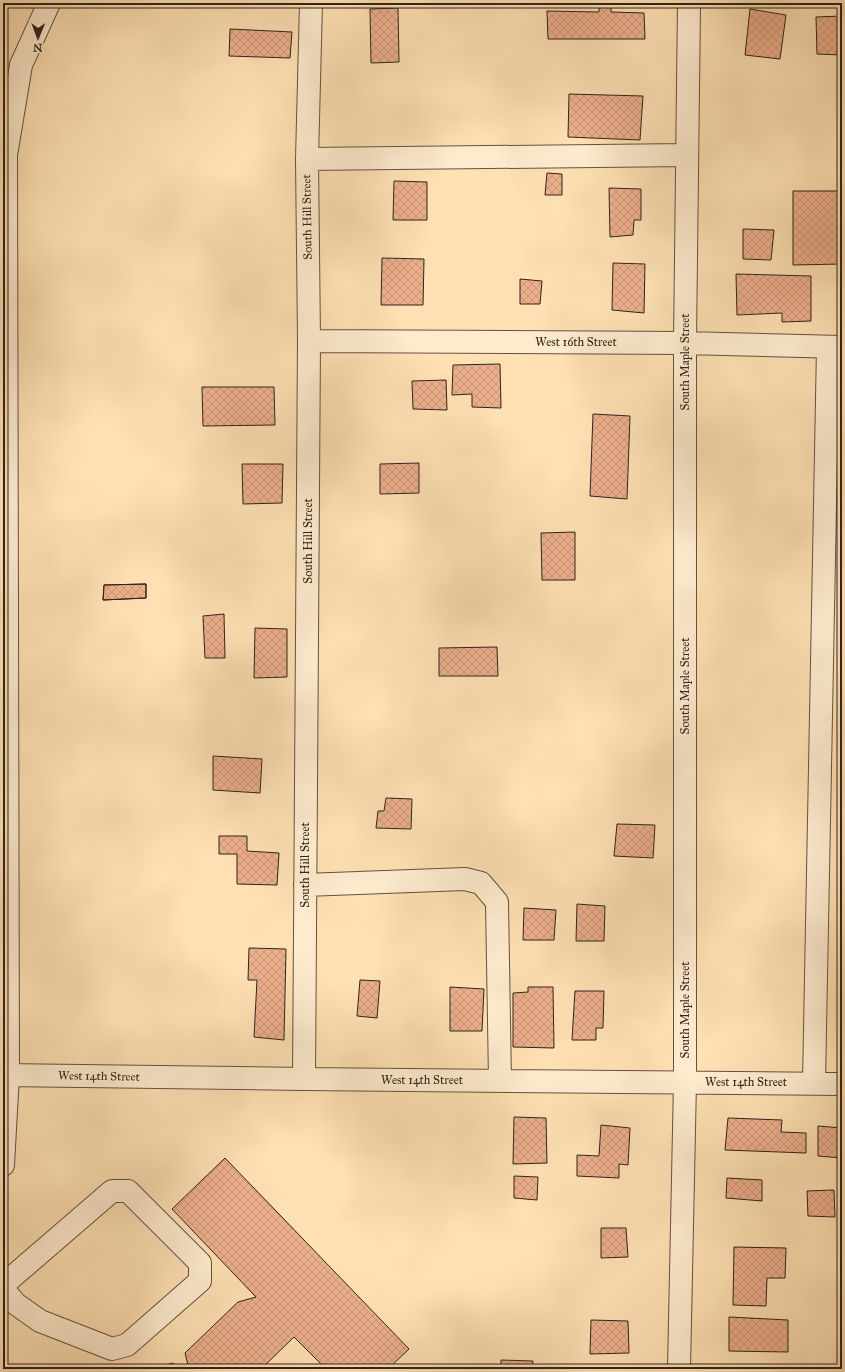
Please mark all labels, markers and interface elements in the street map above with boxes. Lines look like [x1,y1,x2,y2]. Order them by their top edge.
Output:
north arrow [18,18,58,58]
text: N [32,41,43,54]
street label: South Hill Street [299,173,315,260]
street label: South Maple Street [678,313,692,410]
street label: West 16th Street [535,335,617,349]
street label: South Hill Street [301,498,315,584]
street label: South Maple Street [678,637,692,734]
street label: South Hill Street [298,822,312,908]
street label: South Maple Street [678,961,692,1058]
street label: West 14th Street [58,1068,141,1084]
street label: West 14th Street [381,1073,464,1087]
street label: West 14th Street [705,1075,788,1089]

